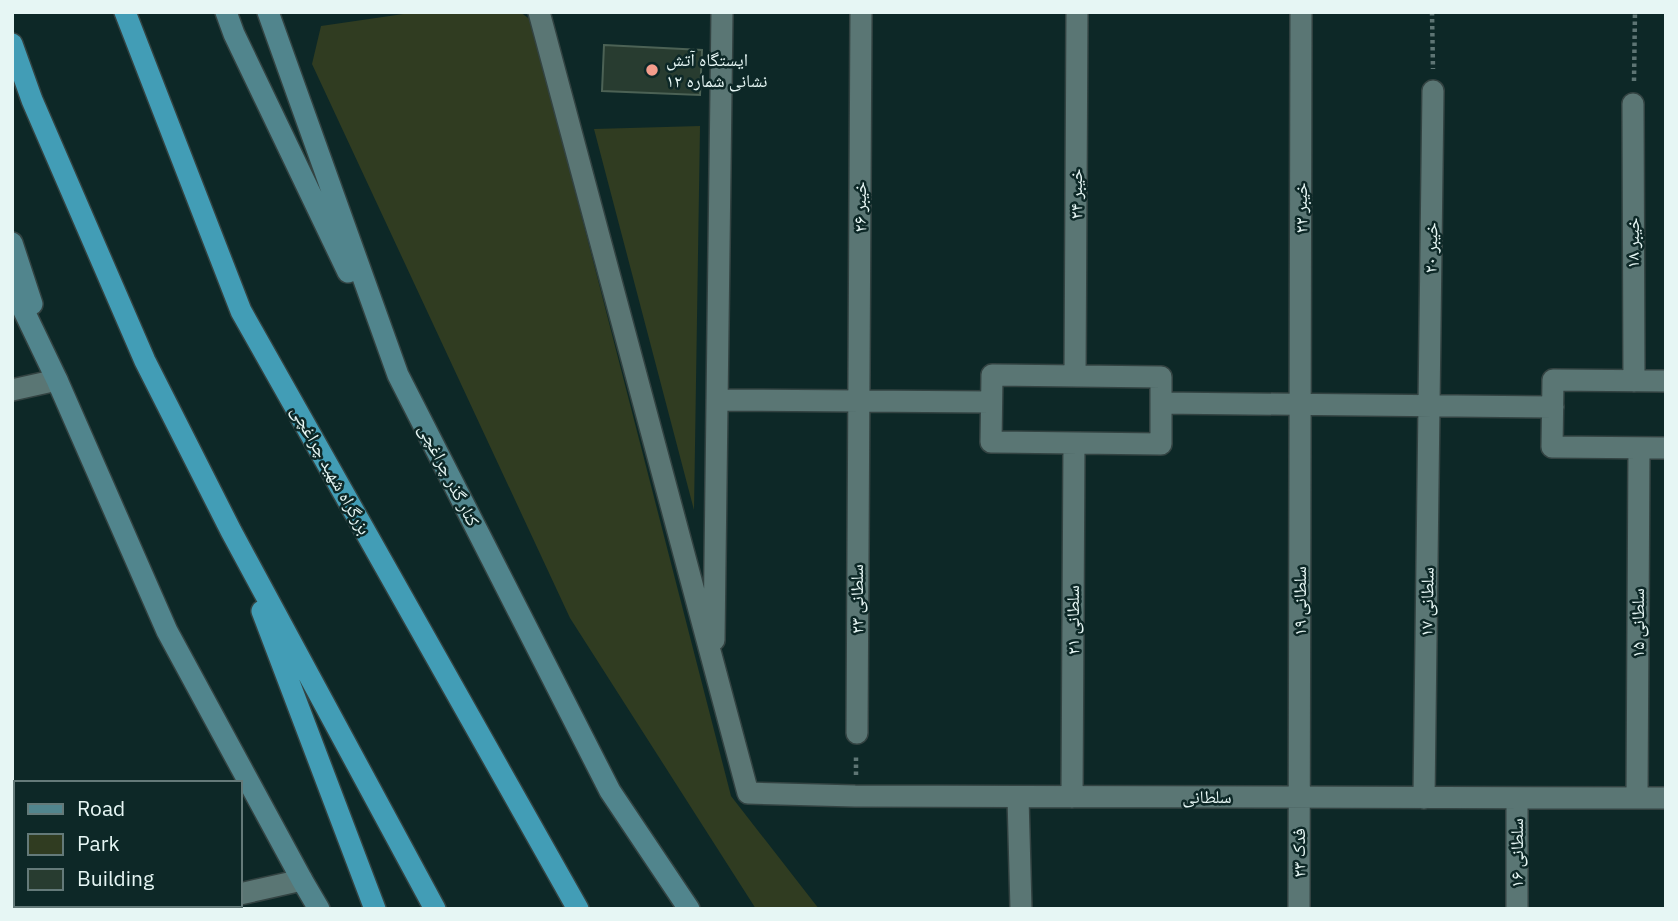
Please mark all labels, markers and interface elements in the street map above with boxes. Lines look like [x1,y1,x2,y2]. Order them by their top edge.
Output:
place label: ایستگاه آتش نشانی شماره ۱۲ [666,48,768,92]
marker: ایستگاه آتش نشانی شماره ۱۲ [644,62,660,78]
street label: خیبر ۲۴ [1064,169,1087,219]
street label: خیبر ۲۶ [848,182,871,232]
street label: خیبر ۲۲ [1289,183,1312,233]
street label: خیبر ۱۸ [1621,218,1644,268]
street label: خیبر ۲۰ [1419,222,1442,274]
street label: بزرگراه شهید چراغچی [286,401,376,538]
street label: کنار گذر چراغچی [414,420,485,530]
street label: سلطانی ۲۳ [845,564,868,634]
street label: سلطانی ۱۹ [1288,566,1311,636]
street label: سلطانی ۱۷ [1414,567,1439,637]
street label: سلطانی ۲۱ [1061,585,1084,655]
street label: سلطانی ۱۵ [1626,588,1649,658]
legend [14,781,242,907]
street label: سلطانی [1182,785,1232,808]
text: Road [77,794,125,822]
street label: سلطانی ۱۶ [1505,818,1528,888]
street label: فدک ۲۳ [1287,828,1310,878]
text: Park [77,829,120,857]
text: Building [77,864,154,892]

